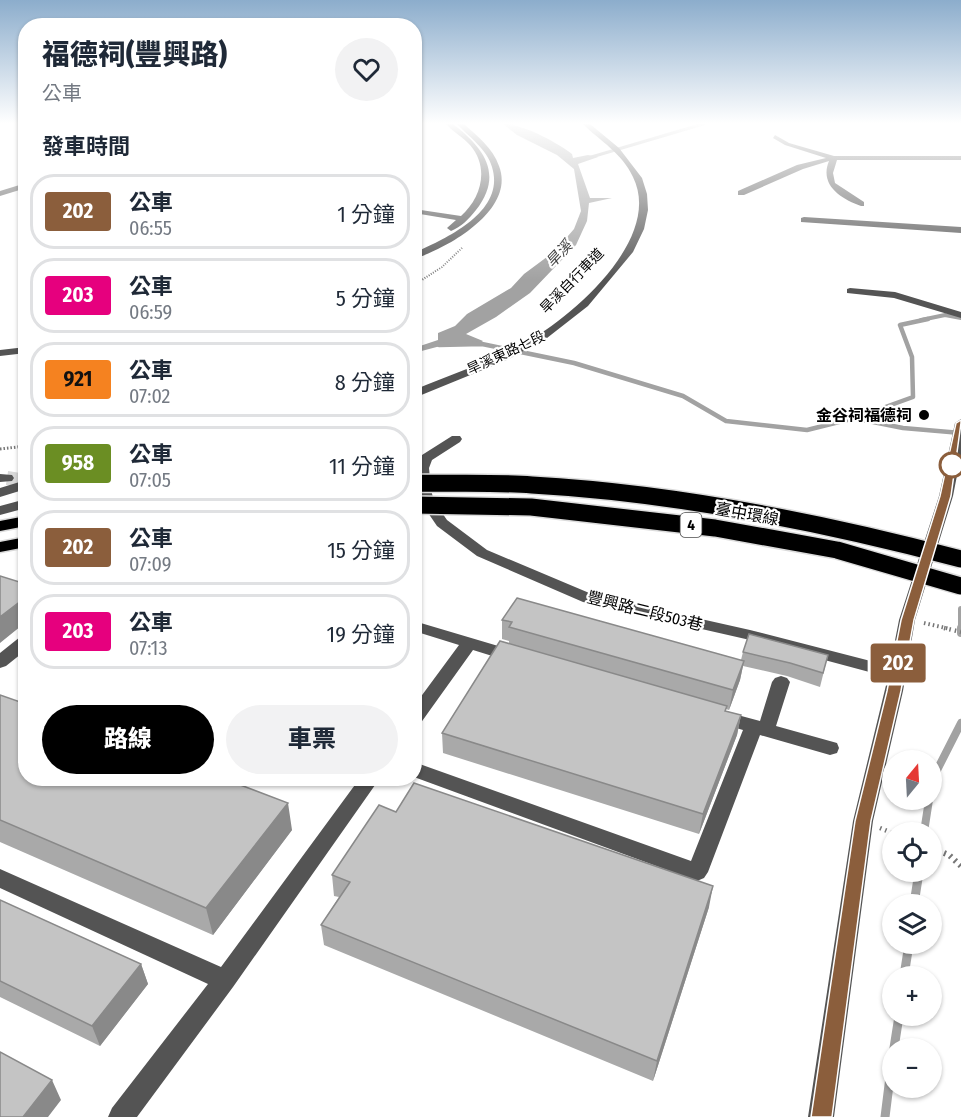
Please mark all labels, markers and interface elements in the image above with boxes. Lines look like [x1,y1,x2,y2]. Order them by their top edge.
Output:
text: 福德祠(豐興路) [42,38,227,71]
button: heart [335,38,398,101]
text: 公車 [42,81,82,105]
text: 發車時間 [42,133,130,160]
text: 公車 [129,189,173,216]
text: 202 [63,198,93,224]
text: 1 分鐘 [337,201,395,228]
text: 06:55 [129,216,172,240]
water label: 旱溪 [542,235,577,271]
street label: 旱溪自行車道 [537,245,607,317]
text: 公車 [129,273,173,300]
text: 203 [63,282,93,308]
text: 5 分鐘 [336,285,395,312]
text: 06:59 [129,300,172,324]
street label: 旱溪東路七段 [464,328,548,378]
text: 公車 [129,357,173,384]
text: 921 [64,366,92,392]
text: 8 分鐘 [335,369,395,396]
text: 07:02 [129,384,170,408]
place label: 金谷祠福德祠 [816,406,912,425]
marker: 金谷祠福德祠 [917,408,931,422]
text: 公車 [129,441,173,468]
text: 958 [62,450,94,476]
unlabelled marker [939,452,961,478]
text: 11 分鐘 [329,453,395,480]
text: 07:05 [129,468,171,492]
street label: 臺中環線 [714,499,780,529]
road number: 4 [680,513,702,537]
text: 公車 [129,525,173,552]
text: 202 [63,534,93,560]
text: 15 分鐘 [327,537,395,564]
text: 07:09 [129,552,171,576]
street label: 豐興路二段503巷 [585,587,705,635]
text: 公車 [129,609,173,636]
text: 203 [63,618,93,644]
text: 19 分鐘 [327,621,395,648]
text: 07:13 [129,636,167,660]
line badge: 202 [864,644,932,682]
text: 202 [883,650,913,676]
button: 路線 [42,705,214,774]
button: 車票 [226,705,398,774]
north arrow [882,750,942,810]
map controls [882,750,942,1098]
button: locate [882,822,942,882]
button: layers [882,894,942,954]
button: + [882,966,942,1026]
button: − [882,1038,942,1098]

